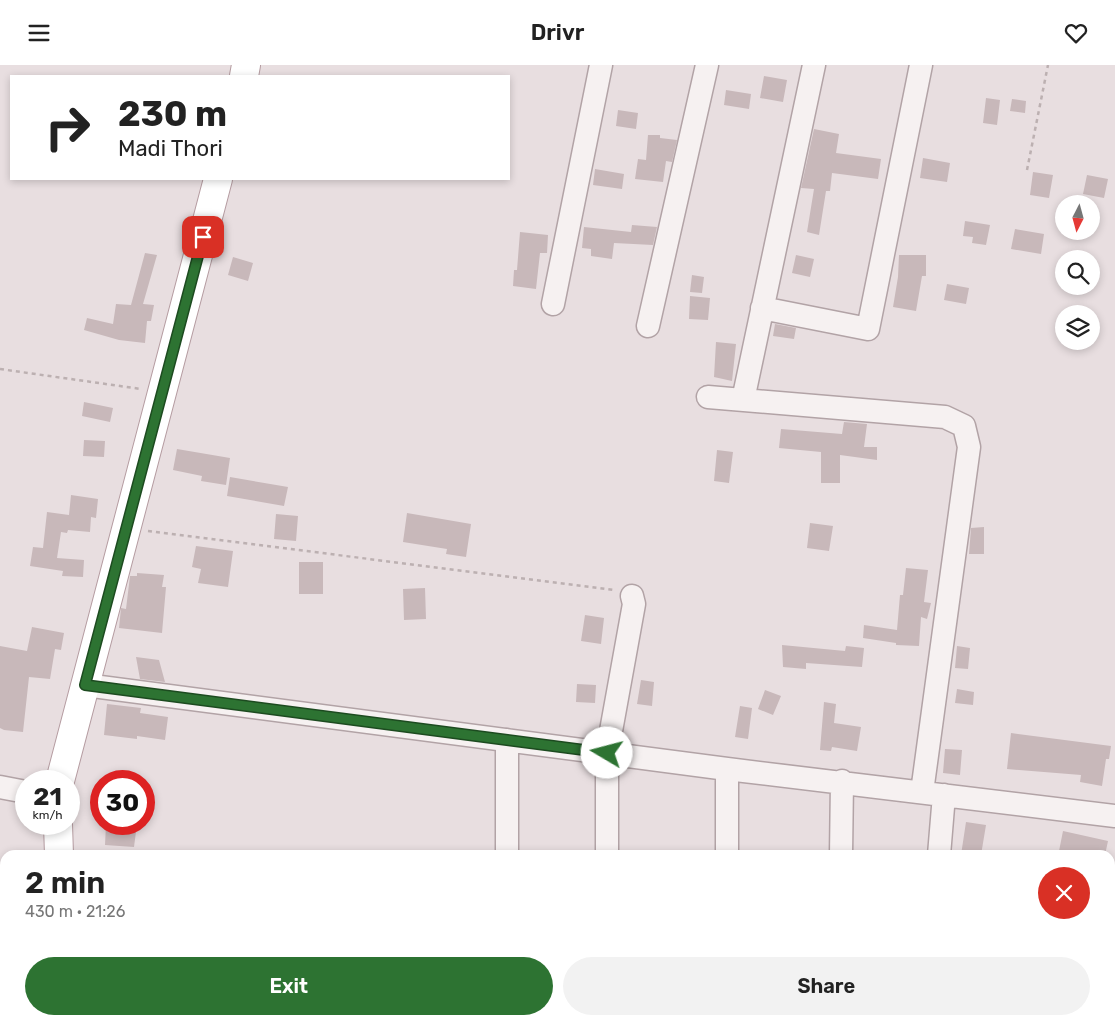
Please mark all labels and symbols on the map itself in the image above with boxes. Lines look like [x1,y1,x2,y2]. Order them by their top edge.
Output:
north arrow [1055,195,1100,240]
pin [182,216,224,258]
position arrow [580,726,632,778]
speed limit sign: 30 [90,770,155,835]

